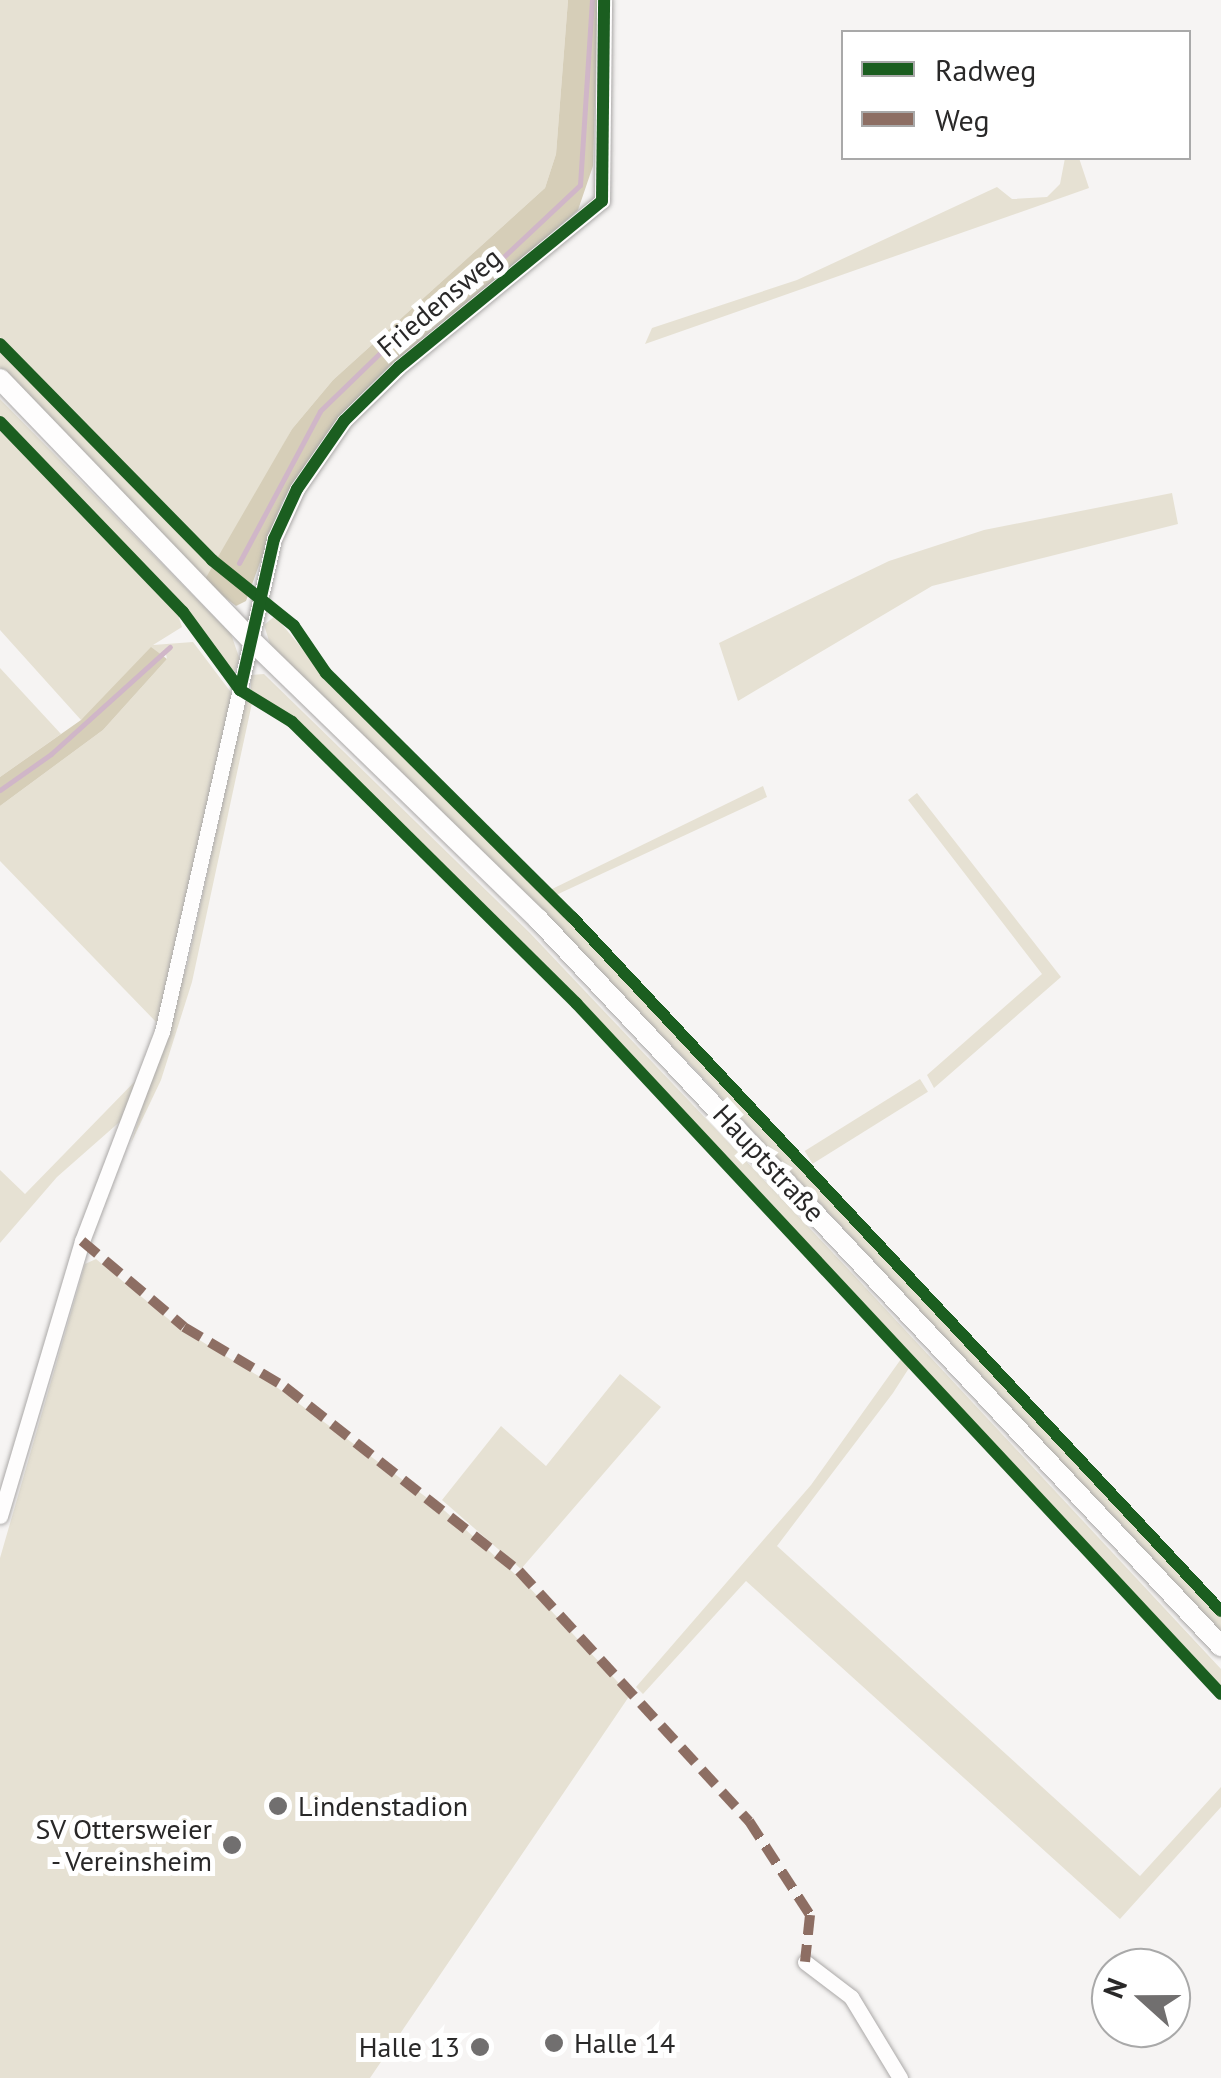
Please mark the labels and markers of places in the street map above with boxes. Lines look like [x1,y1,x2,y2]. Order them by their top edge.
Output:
place label: Lindenstadion [298,1789,468,1823]
marker: Lindenstadion [267,1795,289,1817]
place label: SV Ottersweier - Vereinsheim [35,1812,212,1878]
marker: SV Ottersweier - Vereinsheim [221,1834,243,1856]
place label: Halle 14 [574,2026,675,2060]
place label: Halle 13 [359,2030,460,2064]
marker: Halle 14 [543,2032,565,2054]
marker: Halle 13 [469,2036,491,2058]

